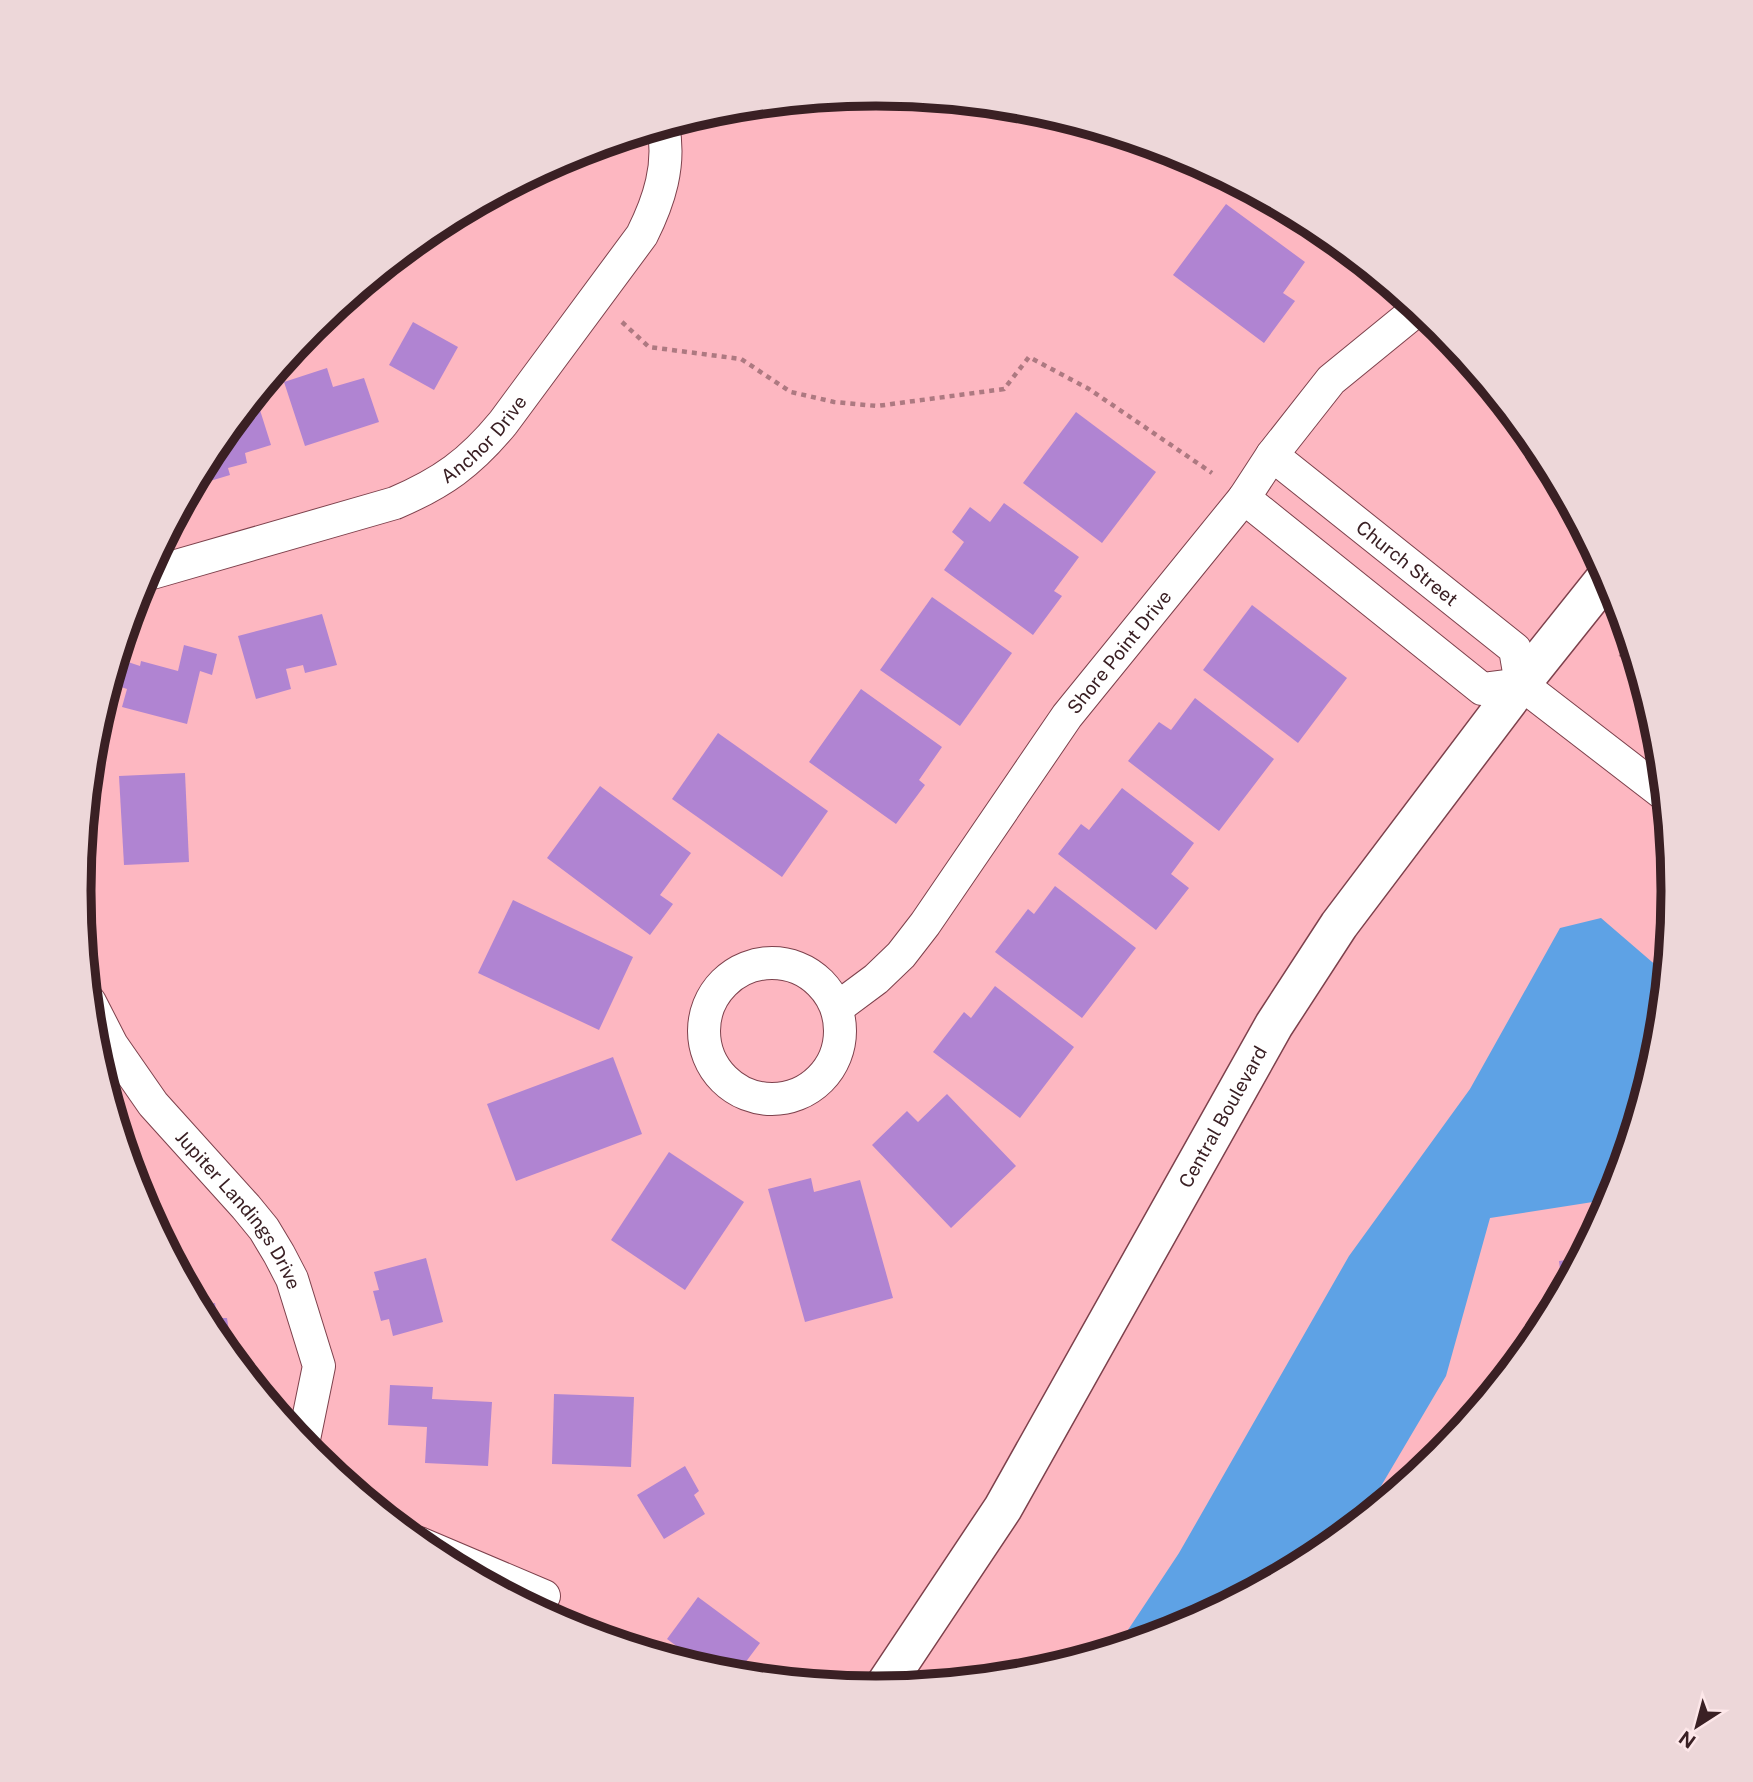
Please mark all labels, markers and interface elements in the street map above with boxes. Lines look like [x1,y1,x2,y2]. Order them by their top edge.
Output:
street label: Anchor Drive [437,391,531,487]
street label: Church Street [1352,516,1462,610]
street label: Shore Point Drive [1062,586,1176,718]
street label: Central Boulevard [1174,1042,1271,1191]
street label: Jupiter Landings Drive [171,1126,305,1292]
north arrow [1662,1691,1732,1761]
text: N [1675,1726,1699,1753]

